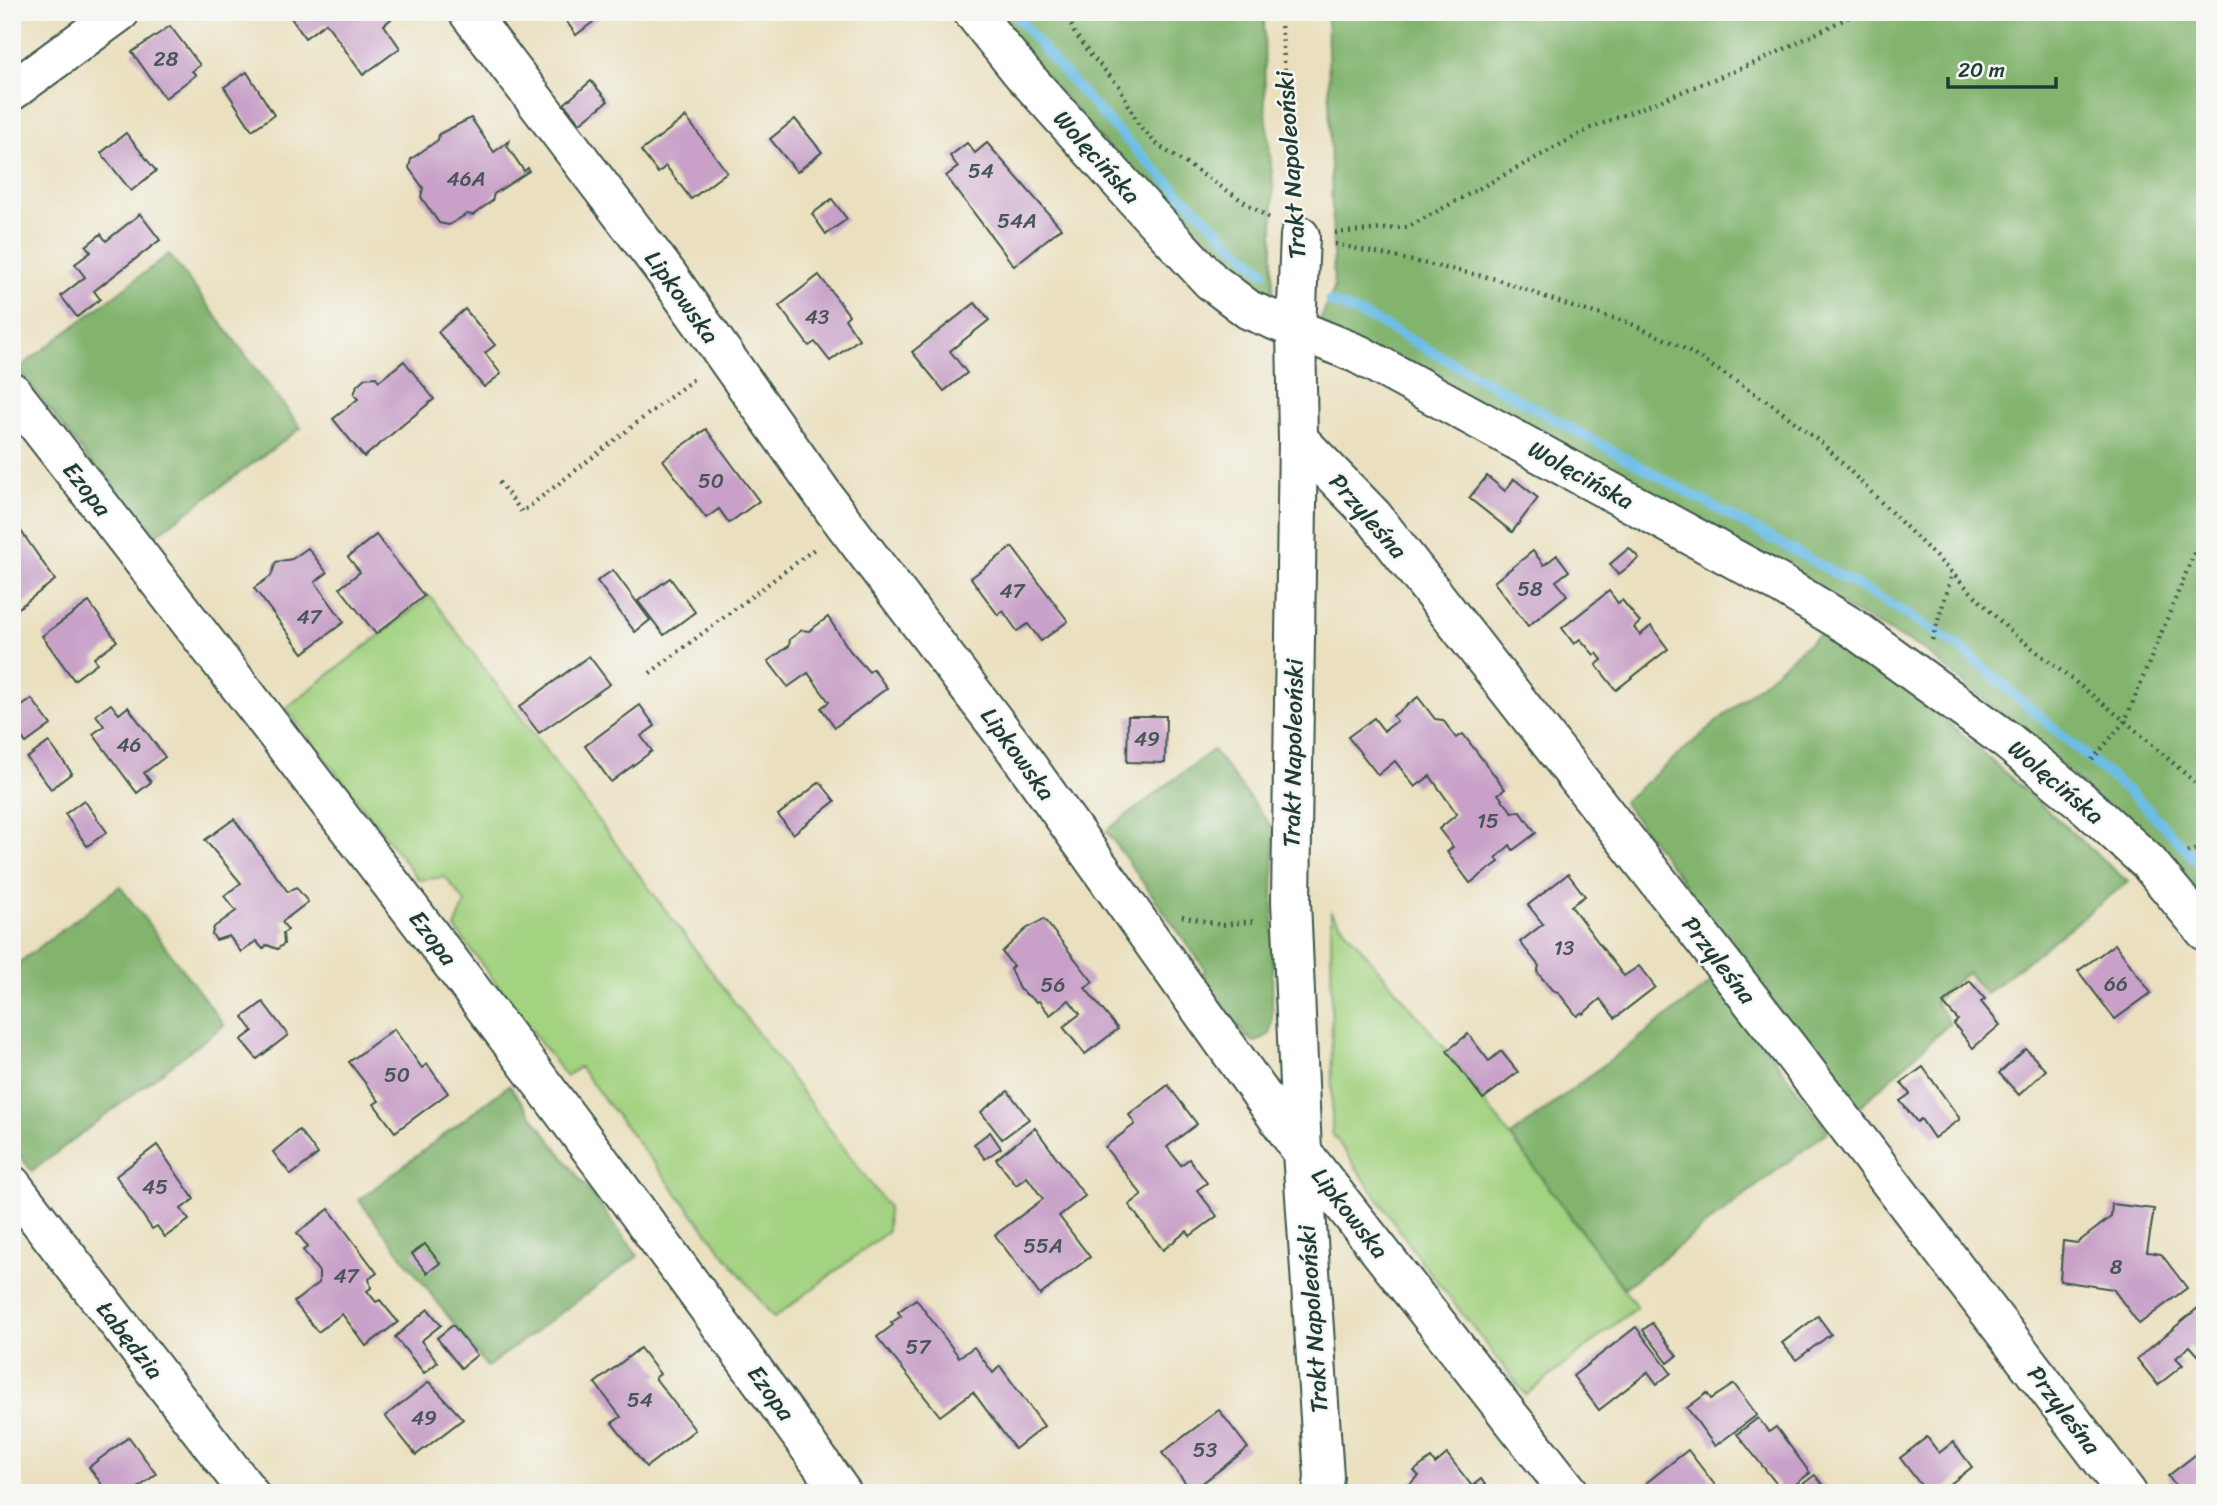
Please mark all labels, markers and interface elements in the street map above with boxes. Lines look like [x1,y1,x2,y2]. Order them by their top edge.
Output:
house number: 28 [154,40,179,78]
scale bar [1948,46,2056,90]
text: 20 m [1958,51,2005,89]
street label: Trakt Napoleoński [1263,69,1319,261]
street label: Wolęcińska [1043,100,1151,214]
house number: 54 [968,152,994,190]
house number: 46A [447,160,485,198]
house number: 54A [997,202,1037,240]
street label: Lipkowska [633,241,731,353]
house number: 43 [805,298,830,336]
street label: Wolęcińska [1520,429,1642,521]
street label: Ezopa [51,452,123,527]
house number: 50 [698,462,724,500]
street label: Przyleśna [1318,463,1418,569]
house number: 58 [1517,570,1543,608]
house number: 47 [999,572,1027,610]
house number: 47 [296,598,324,636]
street label: Trakt Napoleoński [1270,658,1316,848]
street label: Lipkowska [969,698,1067,810]
house number: 49 [1134,720,1160,758]
house number: 46 [116,726,142,764]
street label: Wolęcińska [1998,729,2114,835]
house number: 15 [1477,802,1499,840]
street label: Ezopa [398,901,469,976]
street label: Przyleśna [1671,906,1768,1014]
house number: 13 [1554,929,1575,967]
house number: 66 [2104,965,2128,1003]
house number: 56 [1041,966,1065,1004]
house number: 50 [384,1056,410,1094]
street label: Lipkowska [1300,1158,1400,1268]
house number: 45 [142,1168,168,1206]
street label: Trakt Napoleoński [1285,1223,1341,1415]
house number: 55A [1023,1227,1063,1265]
house number: 8 [2110,1248,2123,1286]
house number: 47 [333,1257,361,1295]
street label: Łabędzia [85,1291,175,1389]
house number: 57 [906,1328,932,1366]
street label: Ezopa [736,1356,807,1431]
street label: Przyleśna [2016,1356,2112,1465]
house number: 54 [627,1381,653,1419]
house number: 49 [411,1399,437,1437]
house number: 53 [1193,1431,1218,1469]

